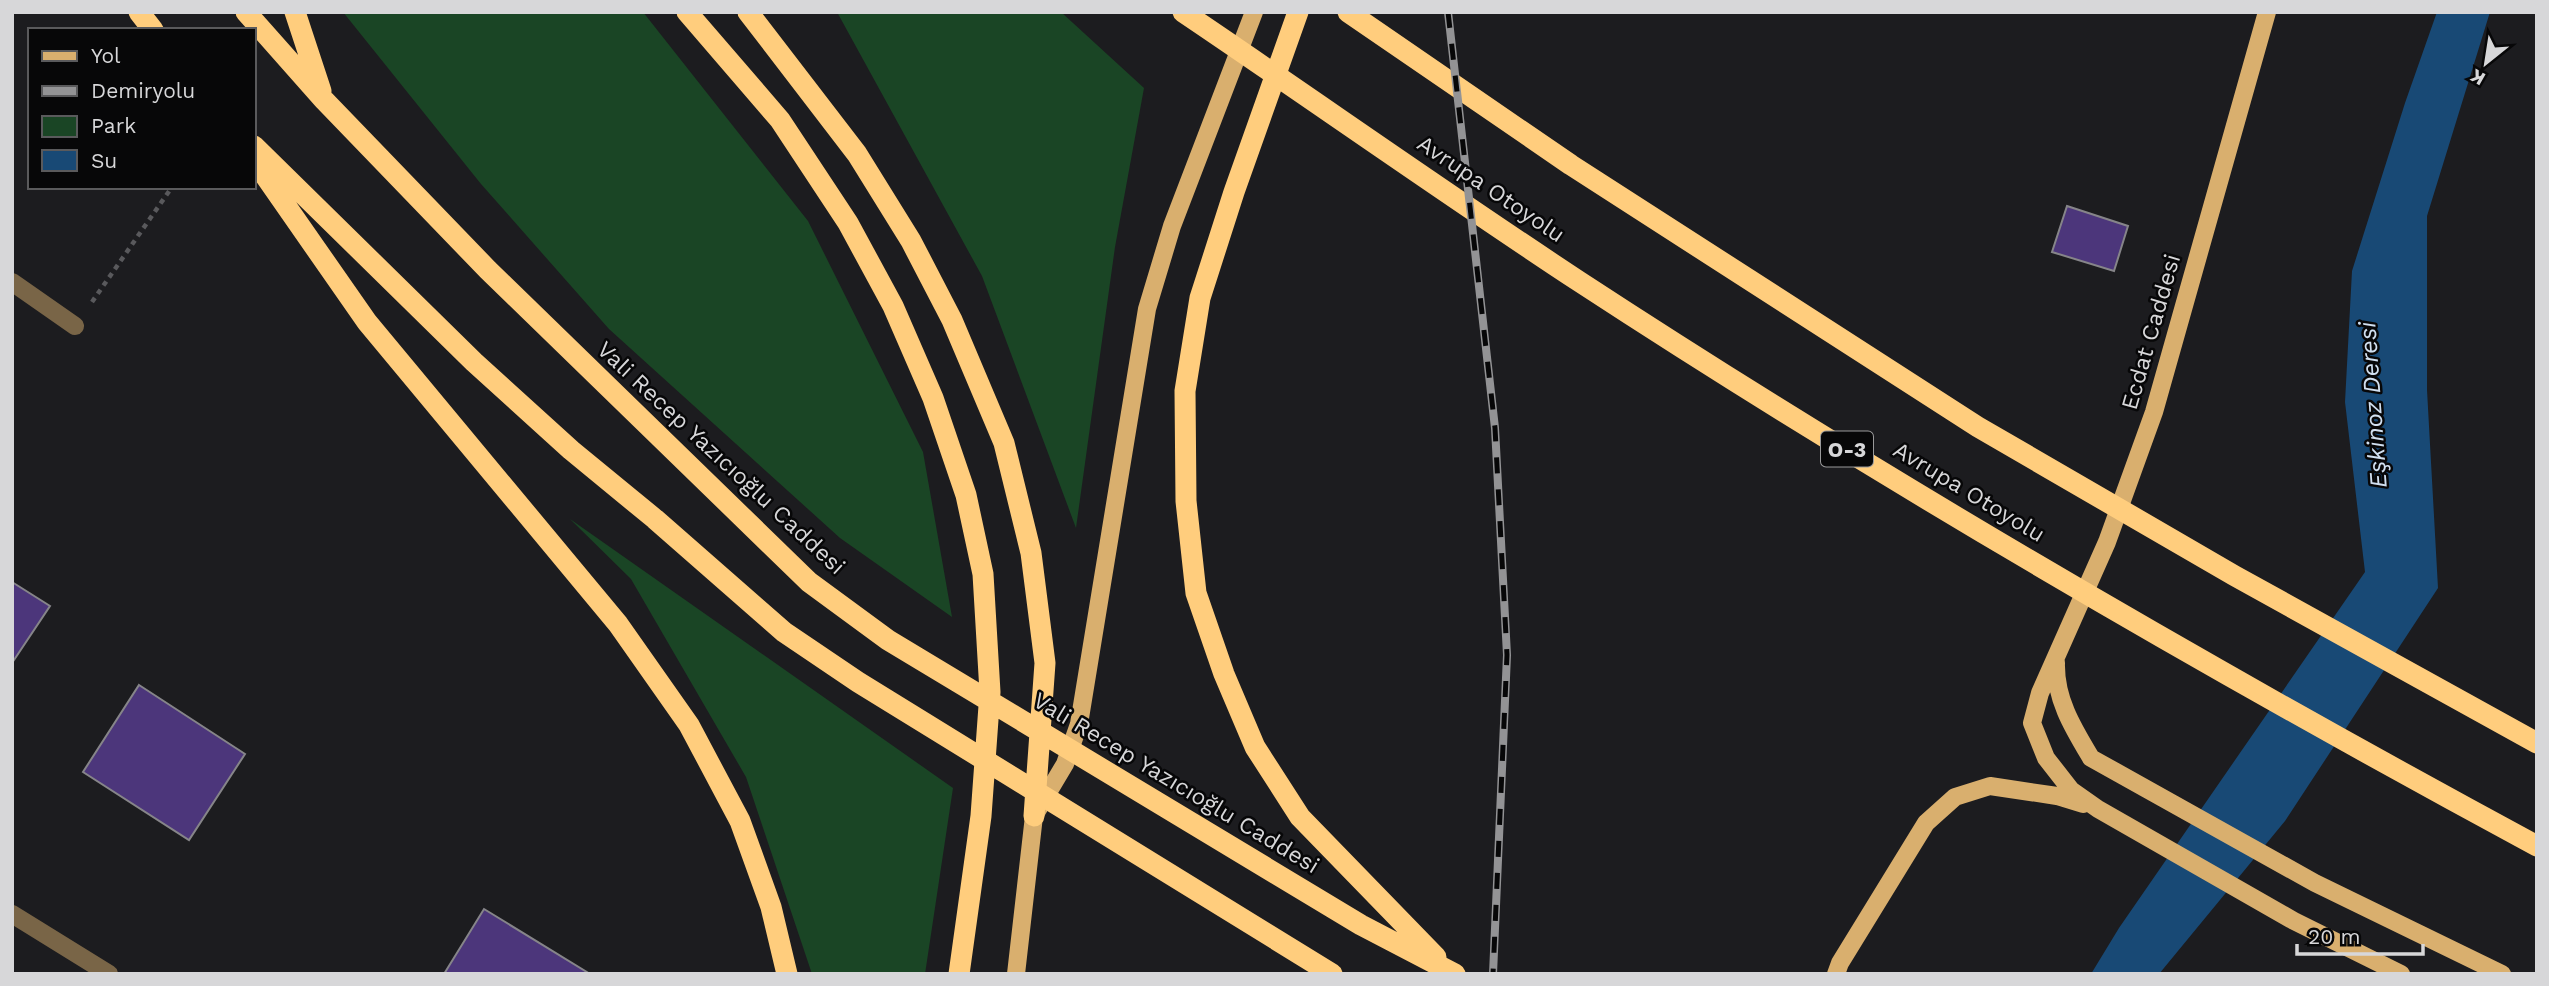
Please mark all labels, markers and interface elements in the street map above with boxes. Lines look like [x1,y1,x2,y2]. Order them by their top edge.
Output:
legend [28,28,256,189]
north arrow [2451,28,2521,98]
text: Yol [91,43,121,68]
text: K [2466,64,2489,91]
text: Demiryolu [91,78,195,103]
text: Park [91,113,136,138]
street label: Avrupa Otoyolu [1412,130,1570,248]
text: Su [91,148,117,173]
street label: Ecdat Caddesi [2116,251,2186,413]
water label: Eşkinoz Deresi [2353,320,2393,489]
street label: Vali Recep Yazıcıoğlu Caddesi [591,336,851,580]
road number: O-3 [1821,432,1873,466]
street label: Avrupa Otoyolu [1888,436,2050,548]
street label: Vali Recep Yazıcıoğlu Caddesi [1028,687,1324,879]
scale bar [2297,912,2423,956]
text: 20 m [2308,924,2360,949]

